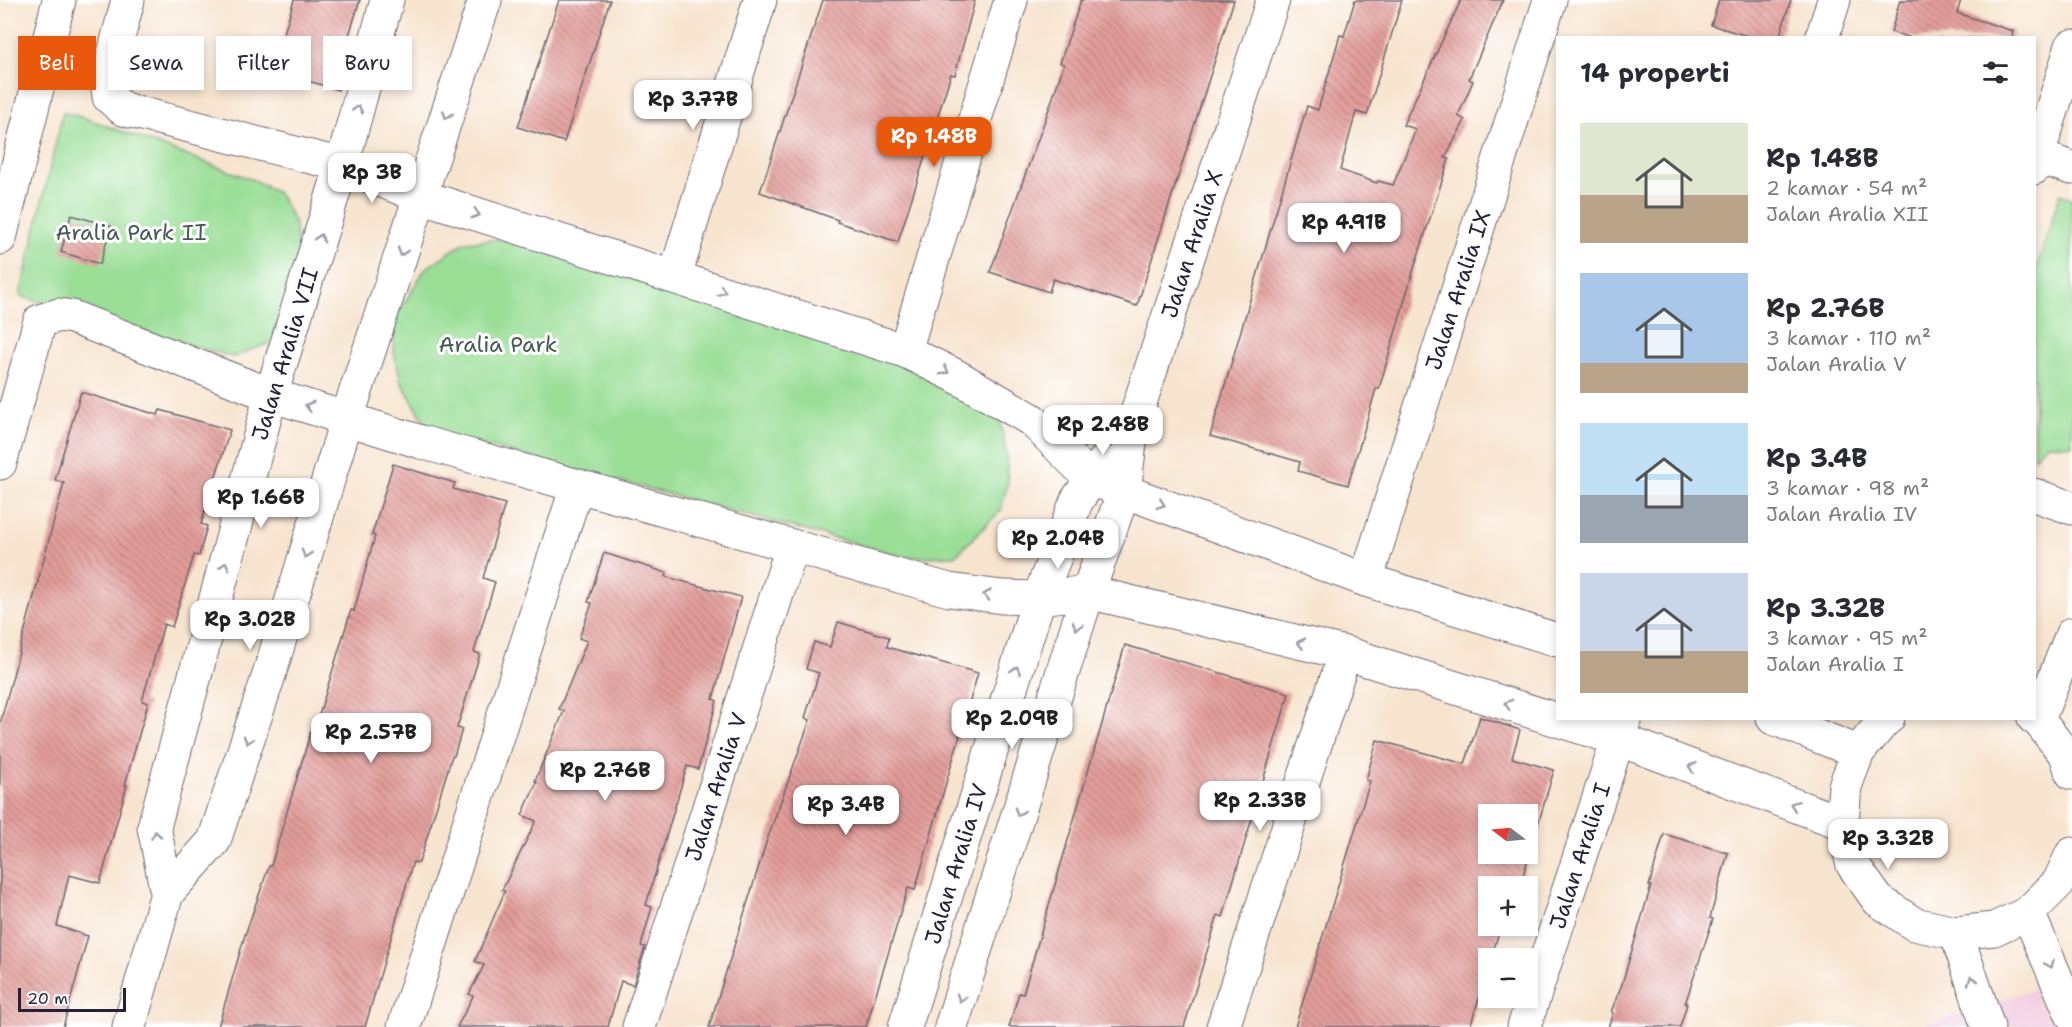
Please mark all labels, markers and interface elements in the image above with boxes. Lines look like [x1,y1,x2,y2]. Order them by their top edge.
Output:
chip: Beli [18,36,96,90]
chip: Sewa [108,36,204,90]
chip: Filter [216,36,311,90]
chip: Baru [323,36,412,90]
text: 14 properti [1580,55,1730,90]
icon: filters [1979,56,2012,89]
pin: Rp 3.77B [631,80,755,131]
text: Rp 3.77B [648,86,738,112]
one-way arrow [350,104,363,114]
one-way arrow [442,109,454,120]
pin: Rp 1.48B [872,117,996,168]
text: Rp 1.48B [891,123,977,149]
text: Rp 1.48B [1766,140,1879,175]
icon: home [1628,147,1700,219]
pin: Rp 3B [330,153,414,204]
text: Rp 3B [342,159,402,185]
street label: Jalan Aralia X [1154,166,1230,322]
text: 2 kamar · 54 m² [1766,175,1927,201]
text: Jalan Aralia XII [1766,201,1928,227]
pin: Rp 4.91B [1282,203,1406,254]
street label: Jalan Aralia IX [1419,206,1497,374]
one-way arrow [470,207,481,219]
text: Rp 4.91B [1302,209,1386,235]
park label: Aralia Park II [55,218,207,247]
one-way arrow [313,233,325,244]
one-way arrow [396,246,409,257]
street label: Jalan Aralia VII [245,264,325,444]
one-way arrow [716,284,727,297]
text: Rp 2.76B [1766,290,1885,325]
icon: home [1628,297,1700,369]
text: 3 kamar · 110 m² [1766,325,1931,351]
park label: Aralia Park [439,330,558,359]
text: Jalan Aralia V [1766,351,1906,377]
one-way arrow [939,363,950,375]
one-way arrow [304,401,315,413]
pin: Rp 2.48B [1041,405,1165,456]
text: Rp 2.48B [1057,411,1149,437]
text: Rp 3.4B [1766,440,1867,475]
icon: home [1628,447,1700,519]
text: 3 kamar · 98 m² [1766,475,1929,501]
pin: Rp 1.66B [199,478,323,529]
text: Rp 1.66B [217,484,305,510]
one-way arrow [1155,497,1166,510]
text: Jalan Aralia IV [1766,501,1917,527]
pin: Rp 2.04B [996,519,1120,570]
text: Rp 2.04B [1011,525,1105,551]
one-way arrow [301,548,313,559]
one-way arrow [217,561,230,571]
one-way arrow [982,589,991,602]
text: Rp 3.32B [1766,590,1885,625]
icon: home [1628,597,1700,669]
pin: Rp 3.02B [188,600,312,651]
text: Rp 3.02B [204,606,296,632]
one-way arrow [1072,620,1085,631]
text: 3 kamar · 95 m² [1766,625,1927,651]
one-way arrow [1296,637,1306,650]
text: Jalan Aralia I [1766,651,1904,677]
one-way arrow [1009,665,1021,676]
pin: Rp 2.09B [950,699,1074,750]
one-way arrow [1503,699,1514,711]
text: Rp 2.09B [966,705,1058,731]
street label: Jalan Aralia V [678,709,754,865]
pin: Rp 2.57B [309,713,433,764]
text: Rp 2.57B [325,719,417,745]
one-way arrow [242,734,255,745]
pin: Rp 2.76B [543,751,667,802]
text: Rp 2.76B [559,757,651,783]
one-way arrow [1688,761,1698,774]
street label: Jalan Aralia I [1543,779,1617,933]
street label: Jalan Aralia IV [918,780,994,948]
pin: Rp 2.33B [1198,781,1322,832]
pin: Rp 3.4B [791,785,901,836]
text: Rp 2.33B [1214,787,1306,813]
text: Rp 3.4B [807,791,885,817]
one-way arrow [1790,800,1801,812]
north arrow [1478,804,1538,864]
map controls [1478,804,1538,1008]
one-way arrow [1014,806,1026,817]
pin: Rp 3.32B [1826,819,1950,870]
text: Rp 3.32B [1842,825,1934,851]
one-way arrow [150,831,163,841]
button: + [1478,876,1538,936]
button: − [1478,948,1538,1008]
one-way arrow [2043,957,2055,968]
one-way arrow [1967,975,1979,986]
scale bar [18,985,126,1012]
text: 20 m [27,988,68,1009]
one-way arrow [956,992,968,1003]

